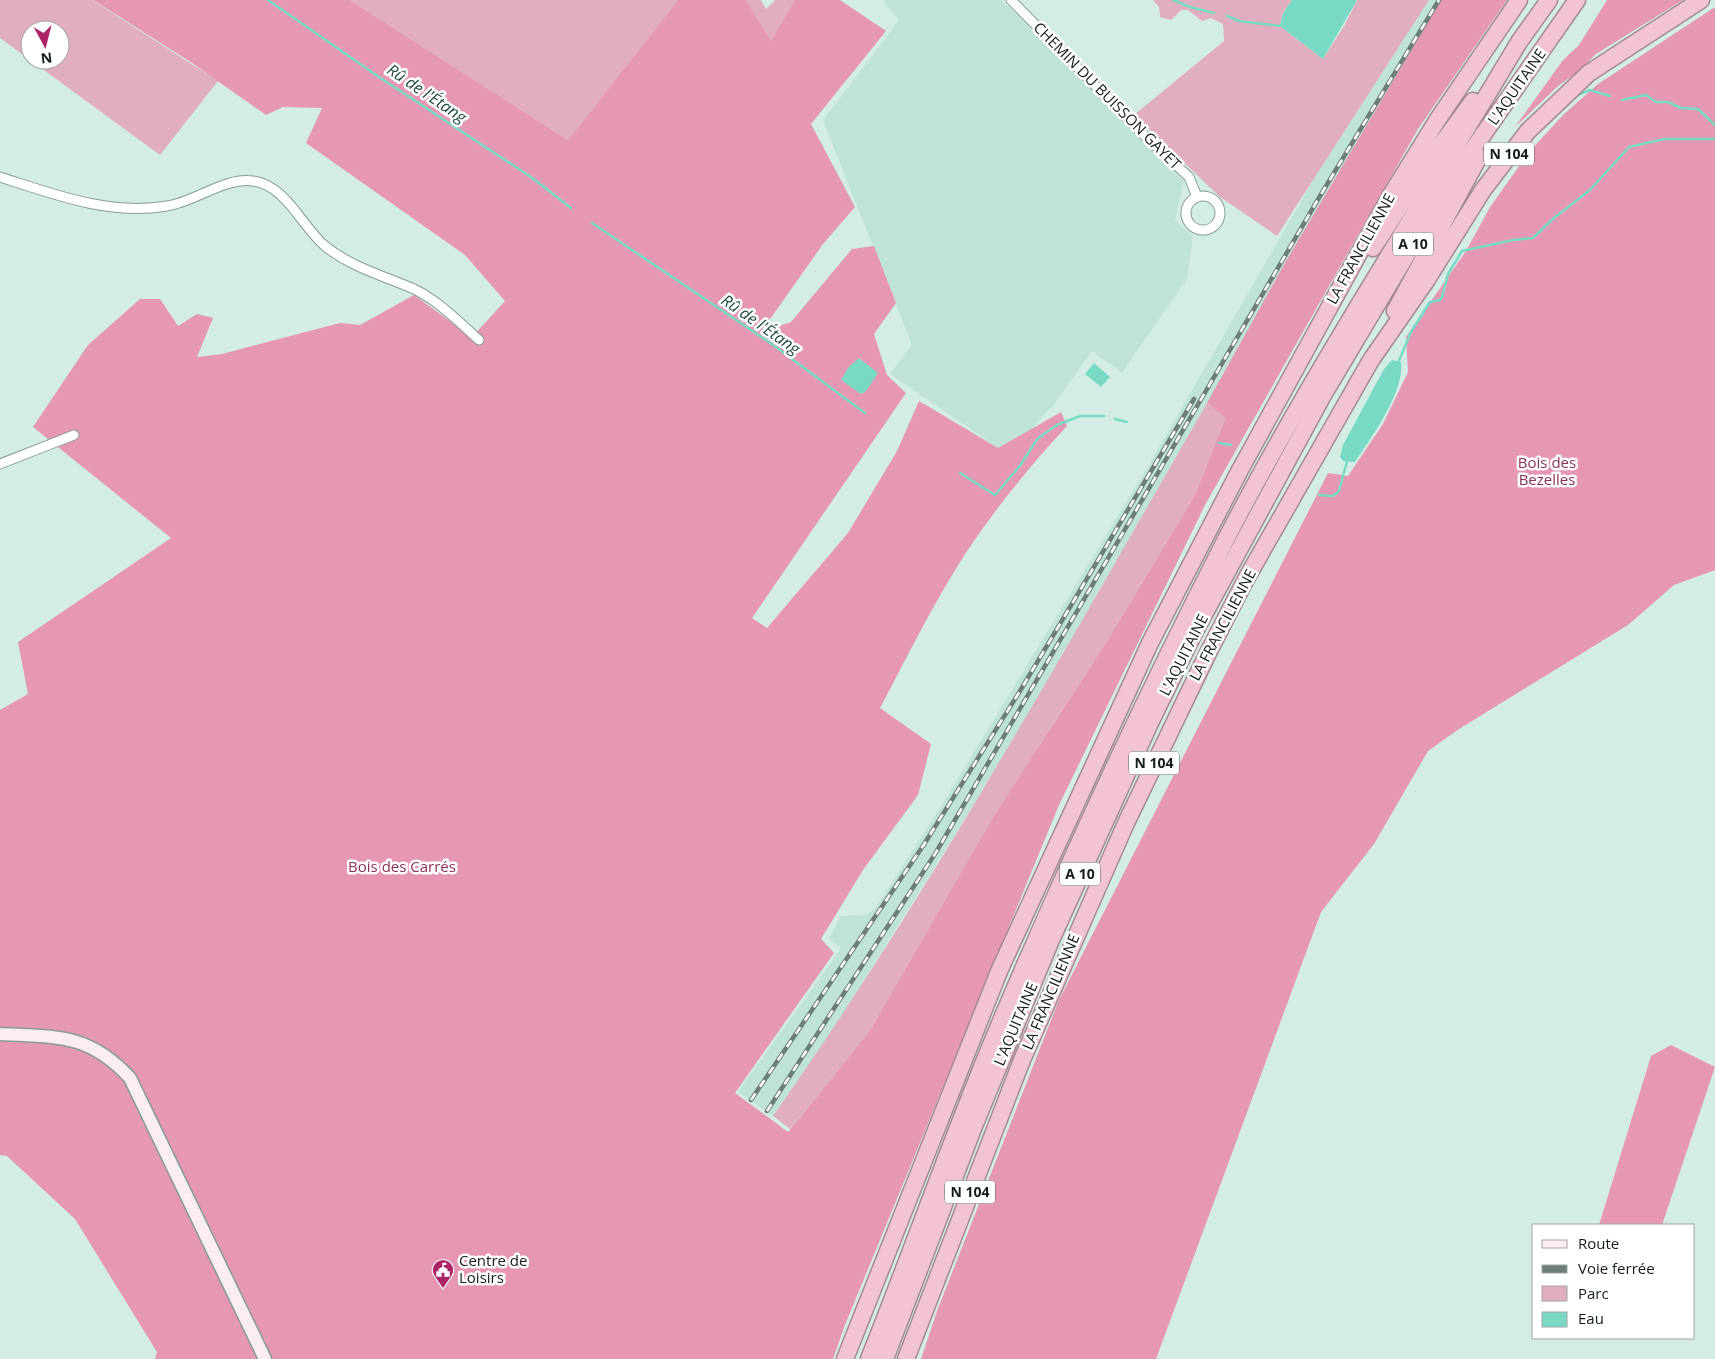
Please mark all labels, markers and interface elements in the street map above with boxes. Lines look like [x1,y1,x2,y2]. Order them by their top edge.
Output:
street label: CHEMIN DU BUISSON GAYET [1030,17,1186,174]
north arrow [20,20,70,70]
street label: L'AQUITAINE [1482,44,1550,129]
text: N [40,48,53,69]
water label: Rû de l'Étang [383,58,472,128]
road number: N 104 [1484,142,1534,166]
street label: LA FRANCILIENNE [1321,189,1399,308]
road number: A 10 [1393,232,1433,255]
water label: Rû de l'Étang [717,289,805,360]
park label: Bois des Bezelles [1518,452,1576,489]
street label: LA FRANCILIENNE [1184,565,1260,684]
street label: L'AQUITAINE [1154,610,1212,699]
road number: N 104 [1129,751,1179,774]
park label: Bois des Carrés [348,856,456,876]
road number: A 10 [1060,862,1100,886]
street label: LA FRANCILIENNE [1017,931,1083,1053]
street label: L'AQUITAINE [988,979,1042,1068]
road number: N 104 [945,1180,995,1204]
legend [1532,1224,1695,1339]
text: Route [1578,1233,1619,1253]
place label: Centre de Loisirs [459,1250,527,1287]
public building icon: Centre de Loisirs [431,1258,455,1289]
text: Voie ferrée [1578,1258,1655,1278]
text: Parc [1578,1283,1609,1303]
text: Eau [1578,1308,1604,1328]

